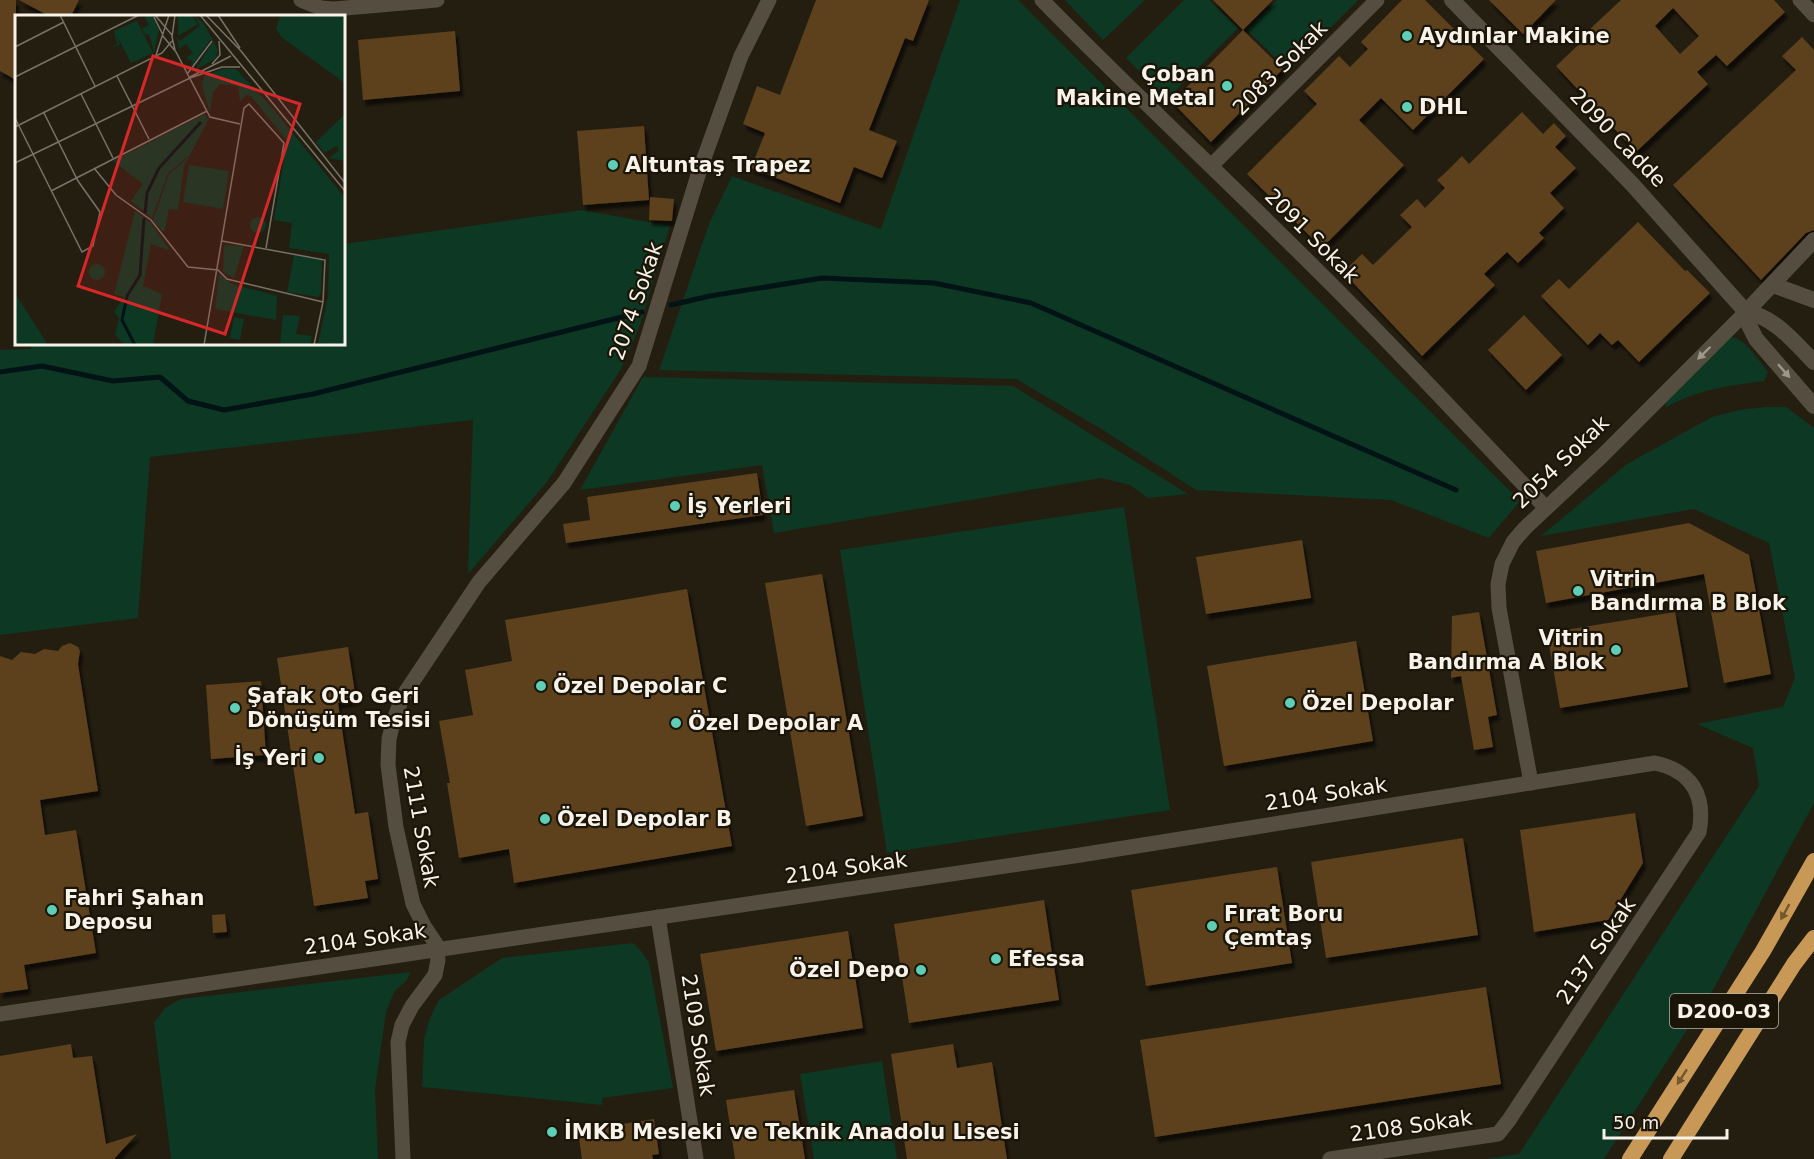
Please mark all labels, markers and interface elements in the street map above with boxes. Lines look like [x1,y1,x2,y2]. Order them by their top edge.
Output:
inset map [15,15,345,345]
street label: 2083 Sokak [1228,15,1333,120]
place label: Aydınlar Makine [1419,24,1610,48]
marker: Aydınlar Makine [1400,29,1414,43]
place label: Çoban Makine Metal [1056,62,1215,110]
marker: Çoban Makine Metal [1220,79,1234,93]
street label: 2090 Cadde [1565,84,1671,192]
place label: DHL [1419,95,1467,119]
marker: DHL [1400,100,1414,114]
place label: Altuntaş Trapez [625,153,810,177]
marker: Altuntaş Trapez [606,158,620,172]
street label: 2091 Sokak [1260,184,1365,289]
street label: 2074 Sokak [605,238,668,363]
one-way arrow [1698,345,1712,359]
one-way arrow [1777,363,1790,378]
street label: 2054 Sokak [1508,410,1614,513]
place label: İş Yerleri [687,493,792,518]
marker: İş Yerleri [668,499,682,513]
place label: Vitrin Bandırma B Blok [1590,567,1787,615]
marker: Vitrin Bandırma B Blok [1571,584,1585,598]
place label: Vitrin Bandırma A Blok [1408,626,1605,674]
marker: Vitrin Bandırma A Blok [1609,643,1623,657]
place label: Özel Depolar C [553,673,727,698]
marker: Özel Depolar C [534,679,548,693]
place label: Şafak Oto Geri Dönüşüm Tesisi [247,684,431,732]
place label: Özel Depolar [1302,690,1454,715]
marker: Özel Depolar [1283,696,1297,710]
marker: Şafak Oto Geri Dönüşüm Tesisi [228,701,242,715]
place label: Özel Depolar A [688,710,864,735]
marker: Özel Depolar A [669,716,683,730]
place label: İş Yeri [234,745,307,770]
marker: İş Yeri [312,751,326,765]
street label: 2111 Sokak [398,764,444,891]
street label: 2104 Sokak [1263,772,1390,815]
place label: Özel Depolar B [557,806,732,831]
marker: Özel Depolar B [538,812,552,826]
street label: 2104 Sokak [783,847,909,888]
place label: Fahri Şahan Deposu [64,886,204,934]
street label: 2137 Sokak [1552,893,1641,1009]
place label: Fırat Boru Çemtaş [1224,902,1343,950]
marker: Fahri Şahan Deposu [45,903,59,917]
one-way arrow [1780,903,1790,920]
street label: 2104 Sokak [302,918,428,959]
marker: Fırat Boru Çemtaş [1205,919,1219,933]
place label: Efessa [1008,947,1085,971]
marker: Efessa [989,952,1003,966]
place label: Özel Depo [789,957,909,982]
marker: Özel Depo [914,963,928,977]
street label: 2109 Sokak [677,972,720,1099]
road number: D200-03 [1670,994,1778,1028]
one-way arrow [1677,1069,1688,1085]
scale bar [1604,1102,1727,1140]
street label: 2108 Sokak [1348,1105,1474,1146]
text: 50 m [1613,1112,1659,1133]
place label: İMKB Mesleki ve Teknik Anadolu Lisesi [564,1119,1020,1144]
marker: İMKB Mesleki ve Teknik Anadolu Lisesi [545,1125,559,1139]

